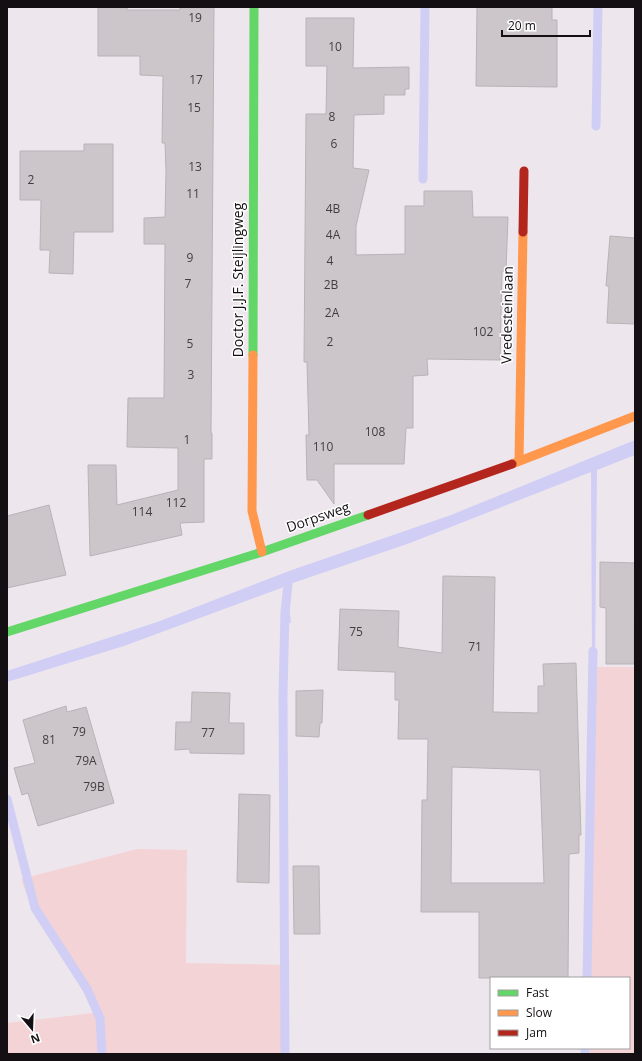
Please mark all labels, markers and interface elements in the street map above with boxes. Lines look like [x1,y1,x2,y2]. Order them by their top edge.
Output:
house number: 19 [188,9,202,26]
scale bar [502,12,590,38]
text: 20 m [508,17,536,34]
house number: 10 [328,38,342,55]
house number: 17 [189,71,203,88]
house number: 15 [187,99,201,116]
house number: 8 [329,108,336,125]
house number: 6 [331,135,338,152]
house number: 13 [188,158,202,175]
house number: 2 [28,171,35,188]
house number: 11 [186,185,200,202]
house number: 4B [326,200,341,217]
street label: Doctor J.J.F. Steijlingweg [228,202,247,357]
house number: 4A [326,226,341,243]
house number: 9 [187,249,194,266]
house number: 4 [327,252,334,269]
street label: Vredesteinlaan [496,266,517,364]
house number: 7 [185,275,192,292]
house number: 2B [324,276,339,293]
house number: 2A [325,304,340,321]
house number: 102 [473,323,493,340]
house number: 2 [327,333,334,350]
house number: 5 [187,335,194,352]
house number: 3 [188,366,195,383]
house number: 108 [365,423,385,440]
house number: 1 [184,431,190,448]
house number: 110 [313,438,333,455]
house number: 112 [166,494,186,511]
street label: Dorpsweg [284,497,352,536]
house number: 114 [132,503,152,520]
house number: 75 [349,623,363,640]
house number: 71 [468,638,482,655]
house number: 79 [72,723,86,740]
house number: 77 [201,724,215,741]
house number: 81 [42,731,56,748]
house number: 79A [75,752,97,769]
house number: 79B [83,778,105,795]
legend [490,977,630,1049]
text: Fast [526,984,549,1001]
text: Slow [526,1004,553,1021]
north arrow [12,1009,52,1049]
text: Jam [525,1024,547,1041]
text: N [29,1030,42,1047]

